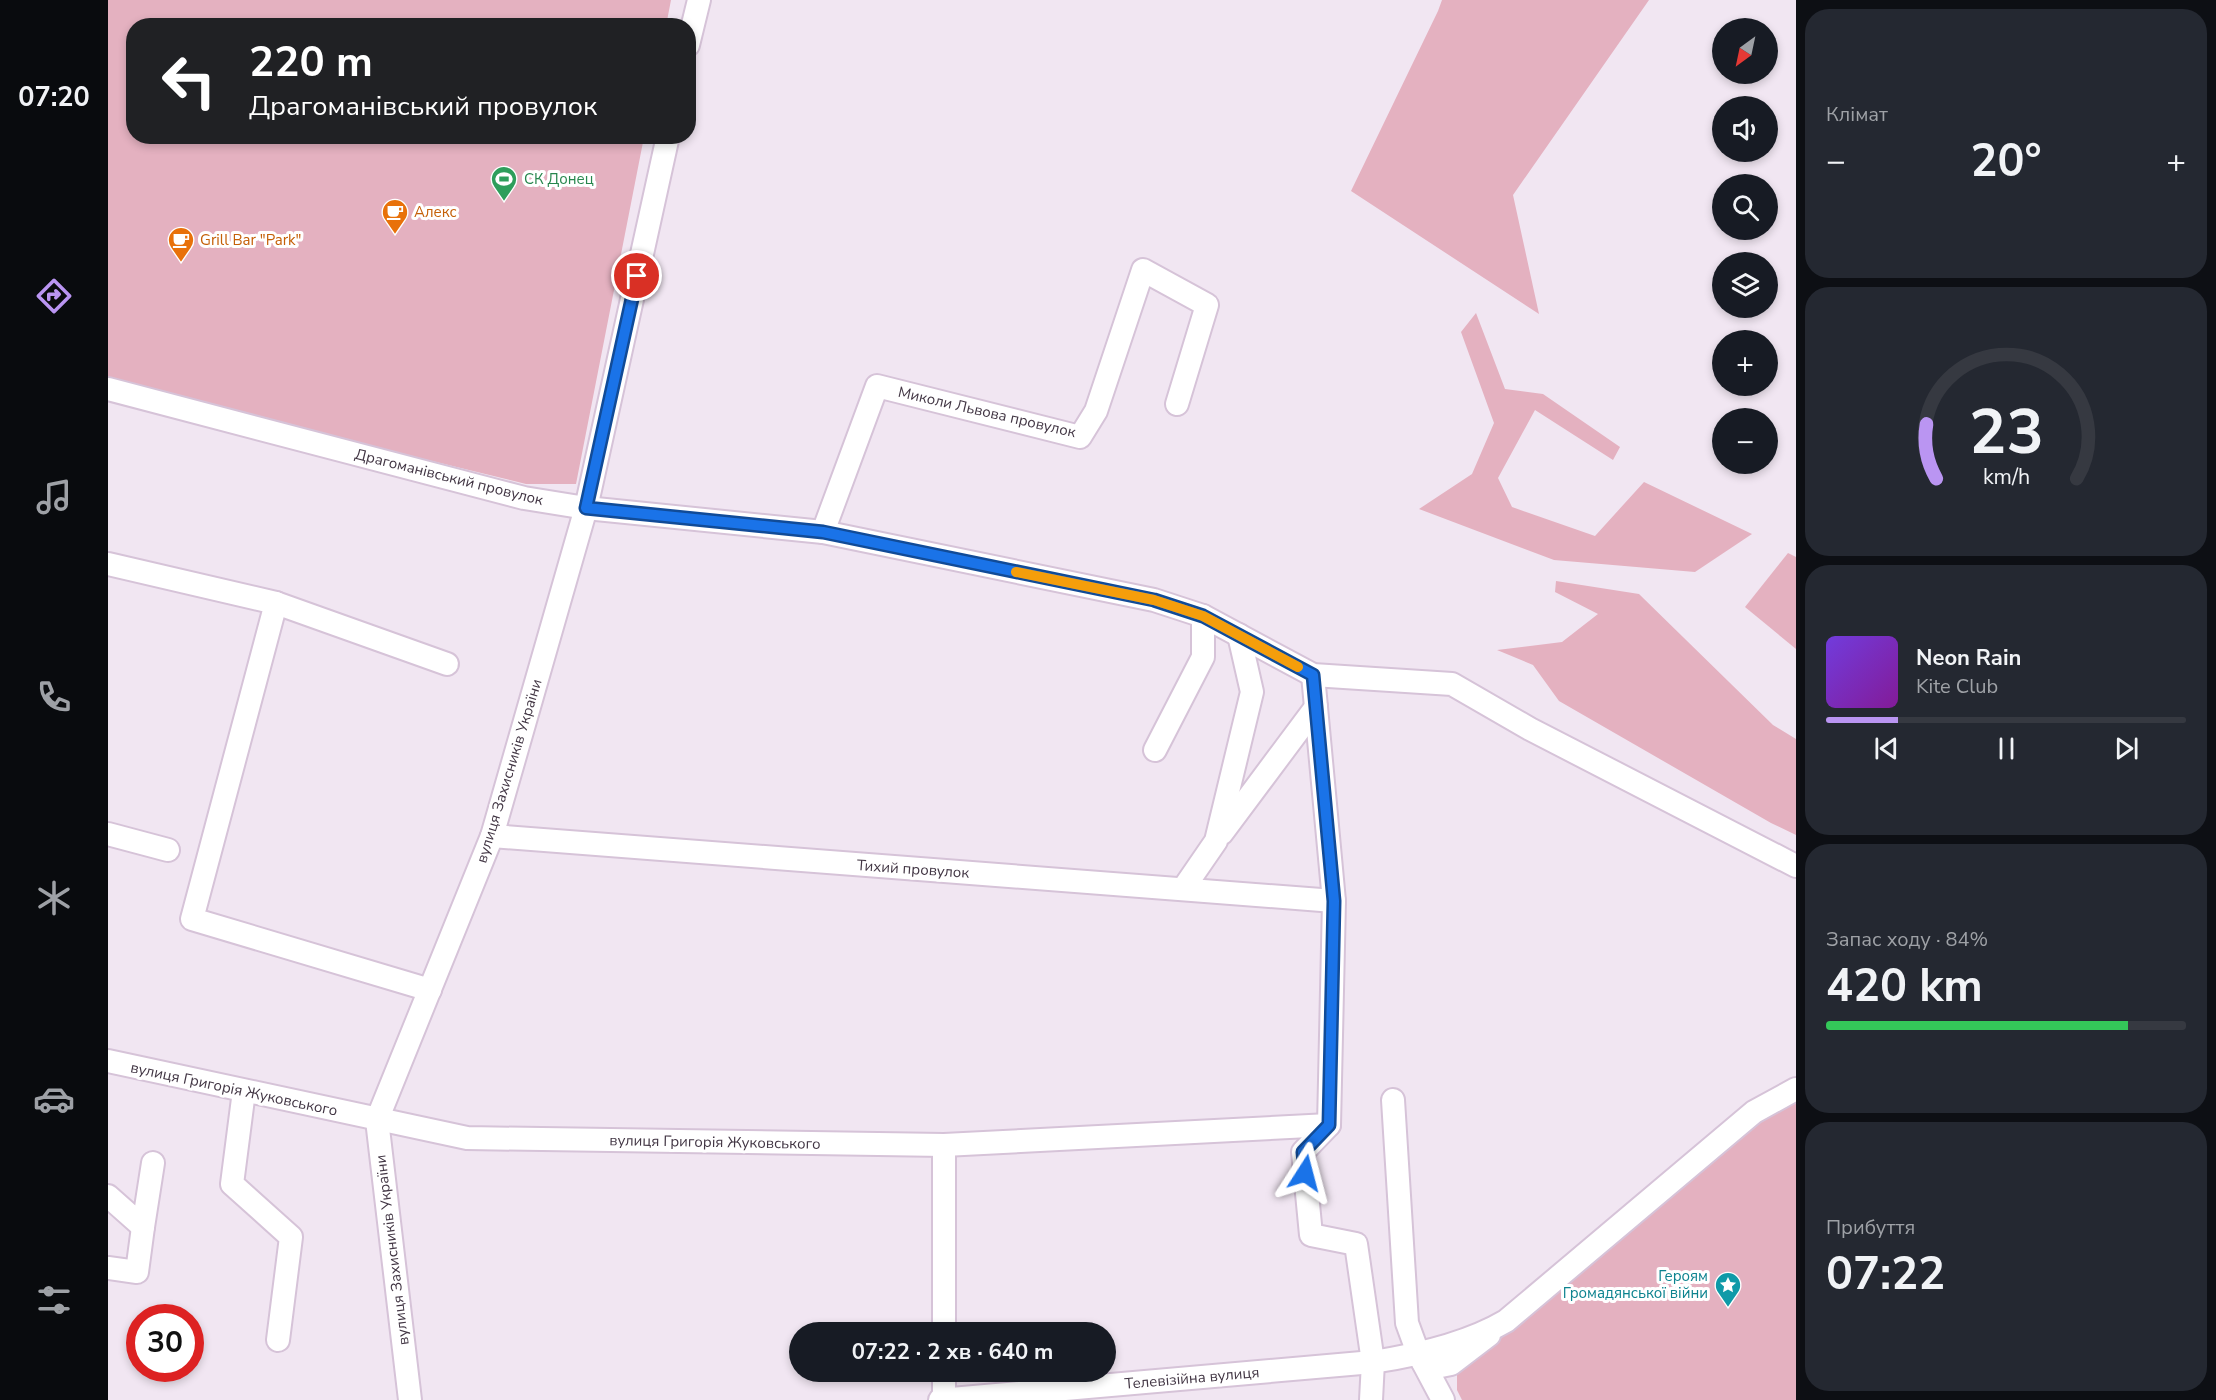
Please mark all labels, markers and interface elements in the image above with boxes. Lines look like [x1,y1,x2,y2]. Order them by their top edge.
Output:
north arrow [1712,18,1778,84]
map controls [1712,18,1778,474]
text: 220 m [249,34,373,91]
icon: left [150,42,228,120]
text: 07:20 [18,79,90,116]
text: Драгоманівський провулок [249,88,597,125]
button: sound [1712,96,1778,162]
text: Клімат [1826,101,1888,128]
text: 20° [1970,131,2042,192]
text: − [1826,139,1846,184]
text: + [2166,139,2186,184]
sports icon: СК Донец [489,164,519,202]
place label: СК Донец [524,169,594,189]
button: search [1712,174,1778,240]
cafe icon: Алекс [380,197,410,235]
place label: Алекс [414,202,457,222]
cafe icon: Grill Bar "Park" [166,225,196,263]
place label: Grill Bar "Park" [200,230,301,250]
pin [611,250,662,301]
button: layers [1712,252,1778,318]
icon: arrive [620,259,653,292]
icon: directions [33,275,75,317]
button: + [1712,330,1778,396]
street label: Миколи Львова провулок [896,382,1078,442]
text: 23 [1969,390,2043,475]
button: − [1712,408,1778,474]
street label: Драгоманівський провулок [353,444,545,510]
text: km/h [1982,462,2030,492]
icon: music [33,476,75,518]
text: Neon Rain [1916,643,2021,673]
text: Kite Club [1916,673,1998,700]
icon: phone [33,676,75,718]
street label: вулиця Захисників України [471,676,547,866]
icon: previous [1870,732,1903,765]
icon: pause [1990,732,2023,765]
icon: next [2110,732,2143,765]
street label: Тихий провулок [856,855,970,883]
icon: climate [33,877,75,919]
text: Запас ходу · 84% [1826,926,1988,953]
text: 420 km [1826,956,1983,1017]
street label: вулиця Григорія Жуковського [129,1057,339,1121]
icon: car [33,1078,75,1120]
street label: вулиця Григорія Жуковського [609,1130,821,1154]
position arrow [1273,1141,1337,1205]
street label: вулиця Захисників України [370,1154,414,1346]
text: Прибуття [1826,1214,1915,1241]
text: 07:22 [1826,1244,1945,1305]
place label: Героям Громадянської війни [1563,1266,1708,1303]
place icon: Героям Громадянської війни [1713,1270,1743,1308]
icon: filters [33,1279,75,1321]
speed limit sign: 30 [126,1304,204,1382]
text: 07:22 · 2 хв · 640 m [852,1337,1053,1367]
street label: Телевізійна вулиця [1124,1362,1260,1394]

